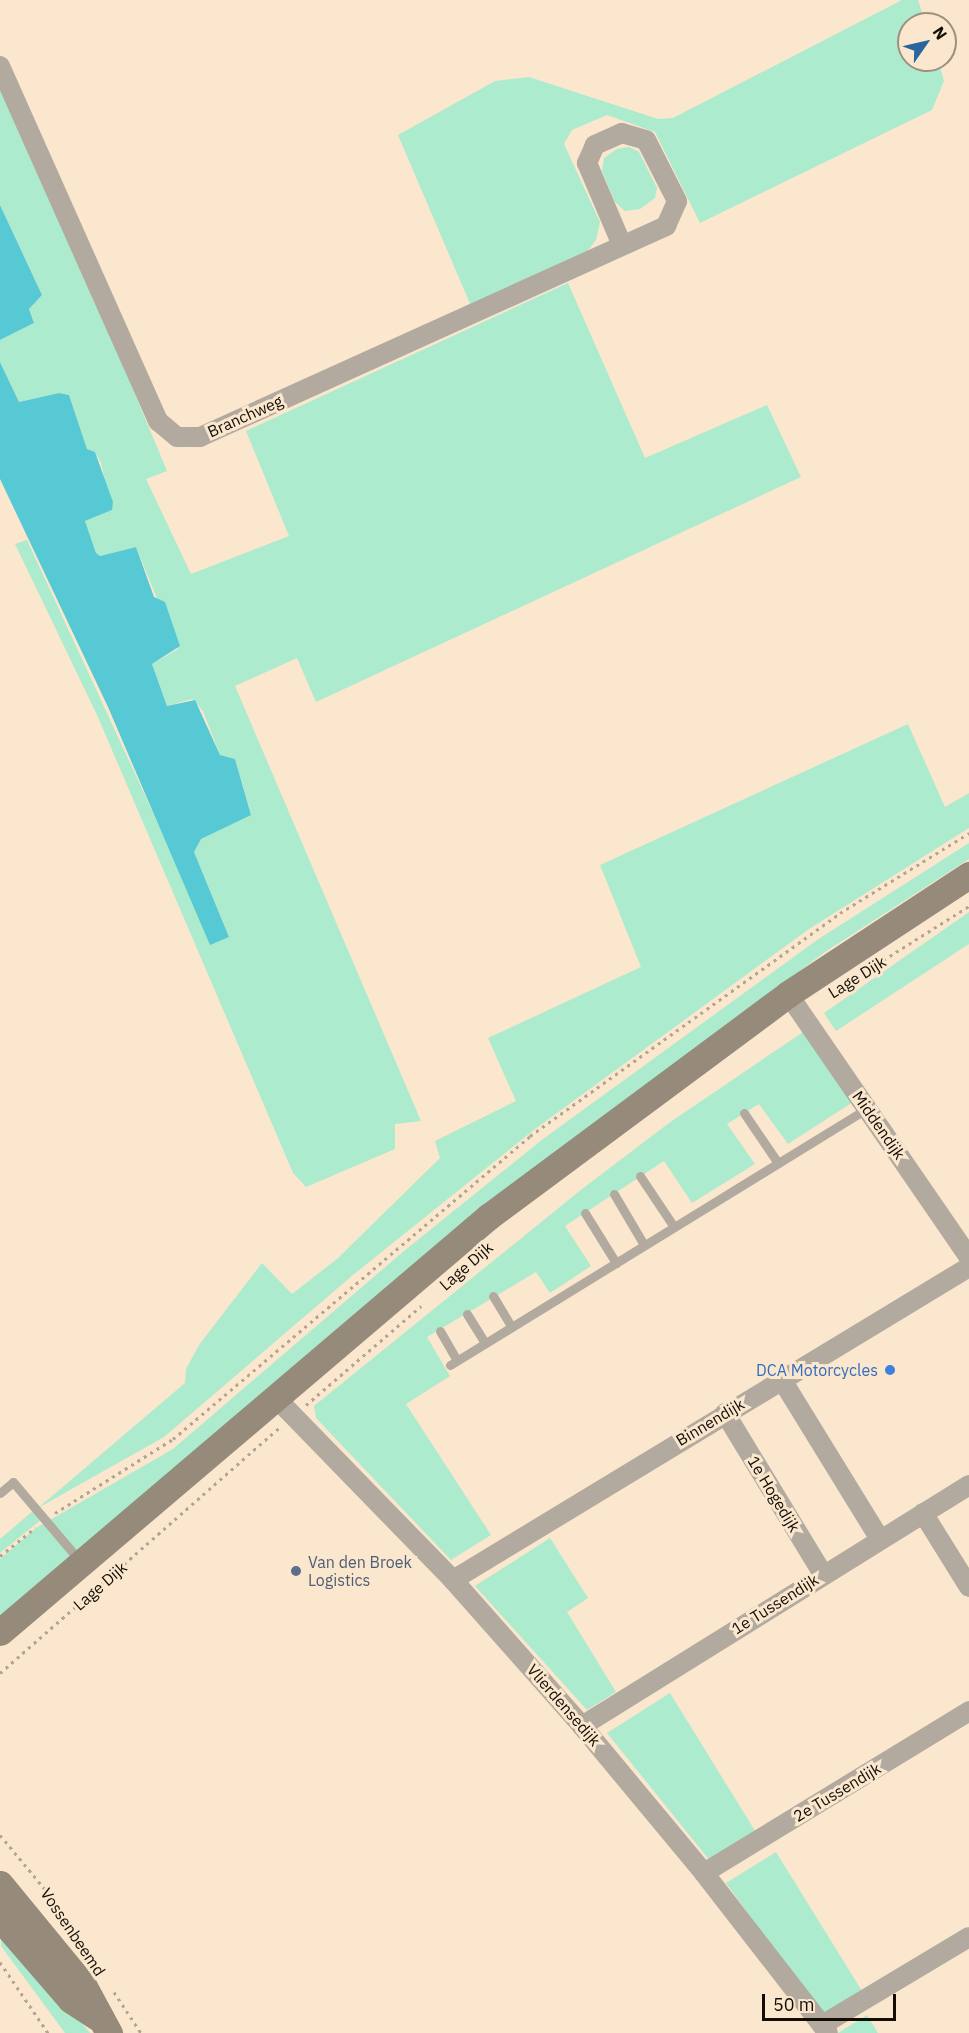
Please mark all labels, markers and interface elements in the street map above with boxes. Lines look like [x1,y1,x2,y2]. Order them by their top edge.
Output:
north arrow [897,12,957,72]
text: N [929,23,952,43]
street label: Branchweg [204,391,286,441]
street label: Lage Dijk [825,952,889,1002]
street label: Middendijk [848,1087,910,1163]
street label: Lage Dijk [435,1238,497,1294]
place label: DCA Motorcycles [756,1360,878,1380]
marker: DCA Motorcycles [883,1363,897,1377]
street label: Binnendijk [672,1394,748,1450]
street label: 1e Hogedijk [744,1453,804,1535]
place label: Van den Broek Logistics [308,1552,412,1590]
street label: Lage Dijk [69,1558,131,1614]
marker: Van den Broek Logistics [289,1564,303,1578]
street label: 1e Tussendijk [728,1570,822,1638]
street label: Vlierdensedijk [523,1660,605,1750]
street label: 2e Tussendijk [790,1758,884,1826]
street label: Vossenbeemd [37,1884,109,1980]
scale bar [765,1982,898,2020]
text: 50 m [773,1993,815,2016]

